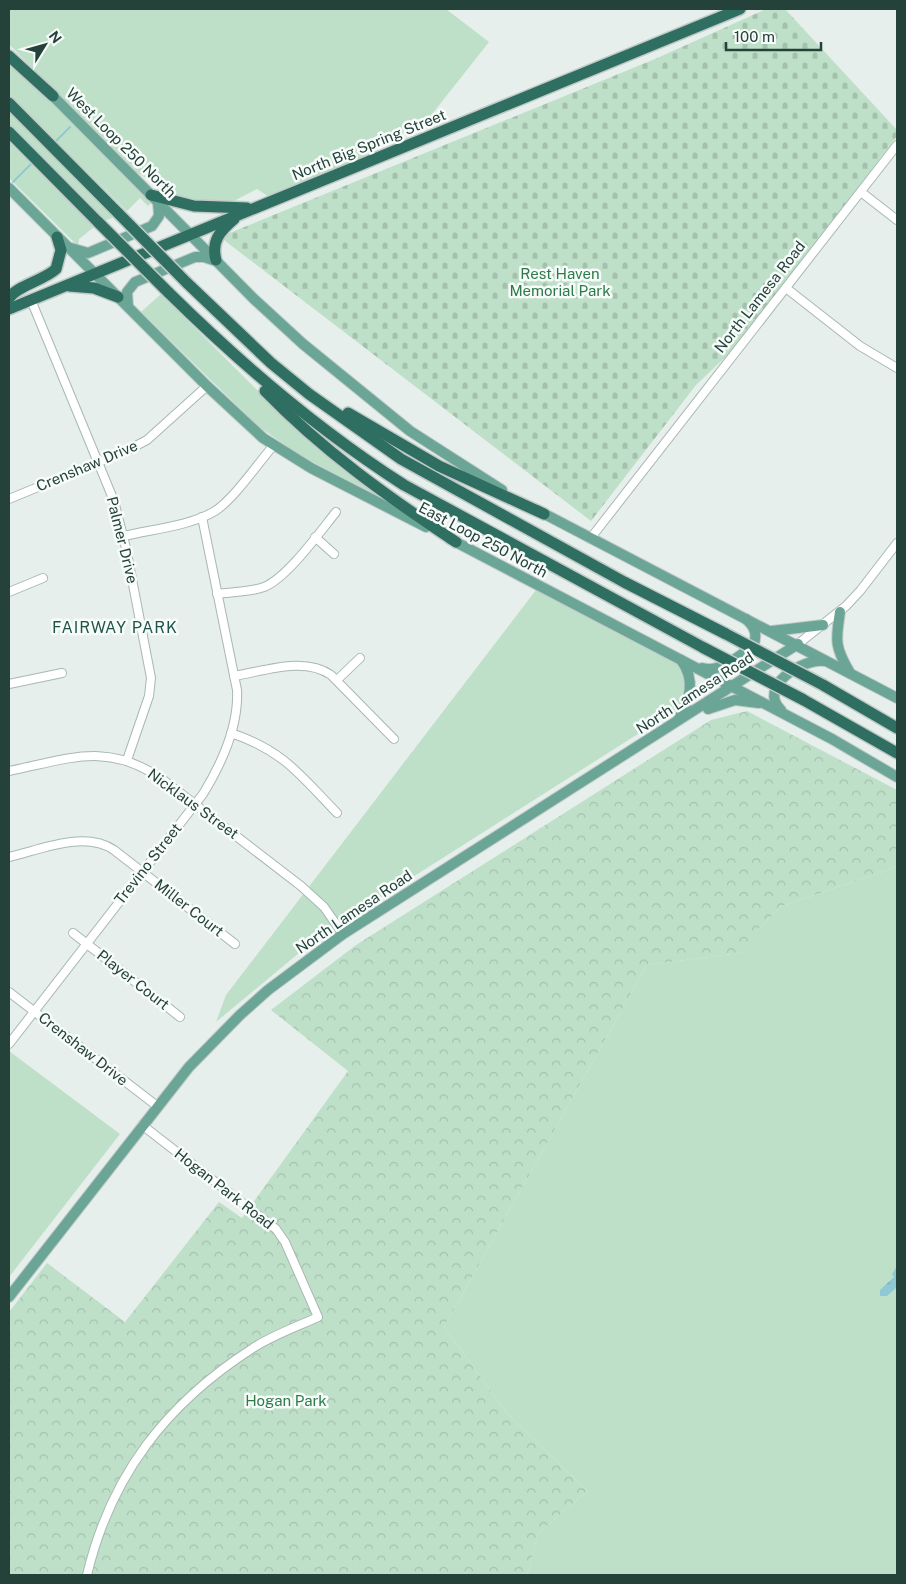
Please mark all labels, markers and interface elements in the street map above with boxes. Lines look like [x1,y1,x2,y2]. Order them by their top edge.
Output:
north arrow [20,20,70,70]
scale bar [726,20,821,52]
text: N [46,28,65,46]
text: 100 m [734,28,775,45]
street label: West Loop 250 North [63,84,180,201]
street label: North Big Spring Street [289,106,448,183]
street label: North Lamesa Road [711,238,808,356]
park label: Rest Haven Memorial Park [509,265,611,299]
street label: Crenshaw Drive [34,436,140,495]
street label: Palmer Drive [103,495,142,585]
street label: East Loop 250 North [416,498,551,581]
district label: FAIRWAY PARK [52,618,178,637]
street label: North Lamesa Road [633,648,757,737]
street label: Nicklaus Street [145,765,242,842]
street label: Trevino Street [111,820,185,908]
street label: North Lamesa Road [292,866,415,957]
street label: Miller Court [152,875,227,940]
street label: Player Court [94,946,173,1013]
street label: Crenshaw Drive [35,1008,131,1089]
street label: Hogan Park Road [172,1145,277,1232]
park label: Hogan Park [245,1392,327,1409]

